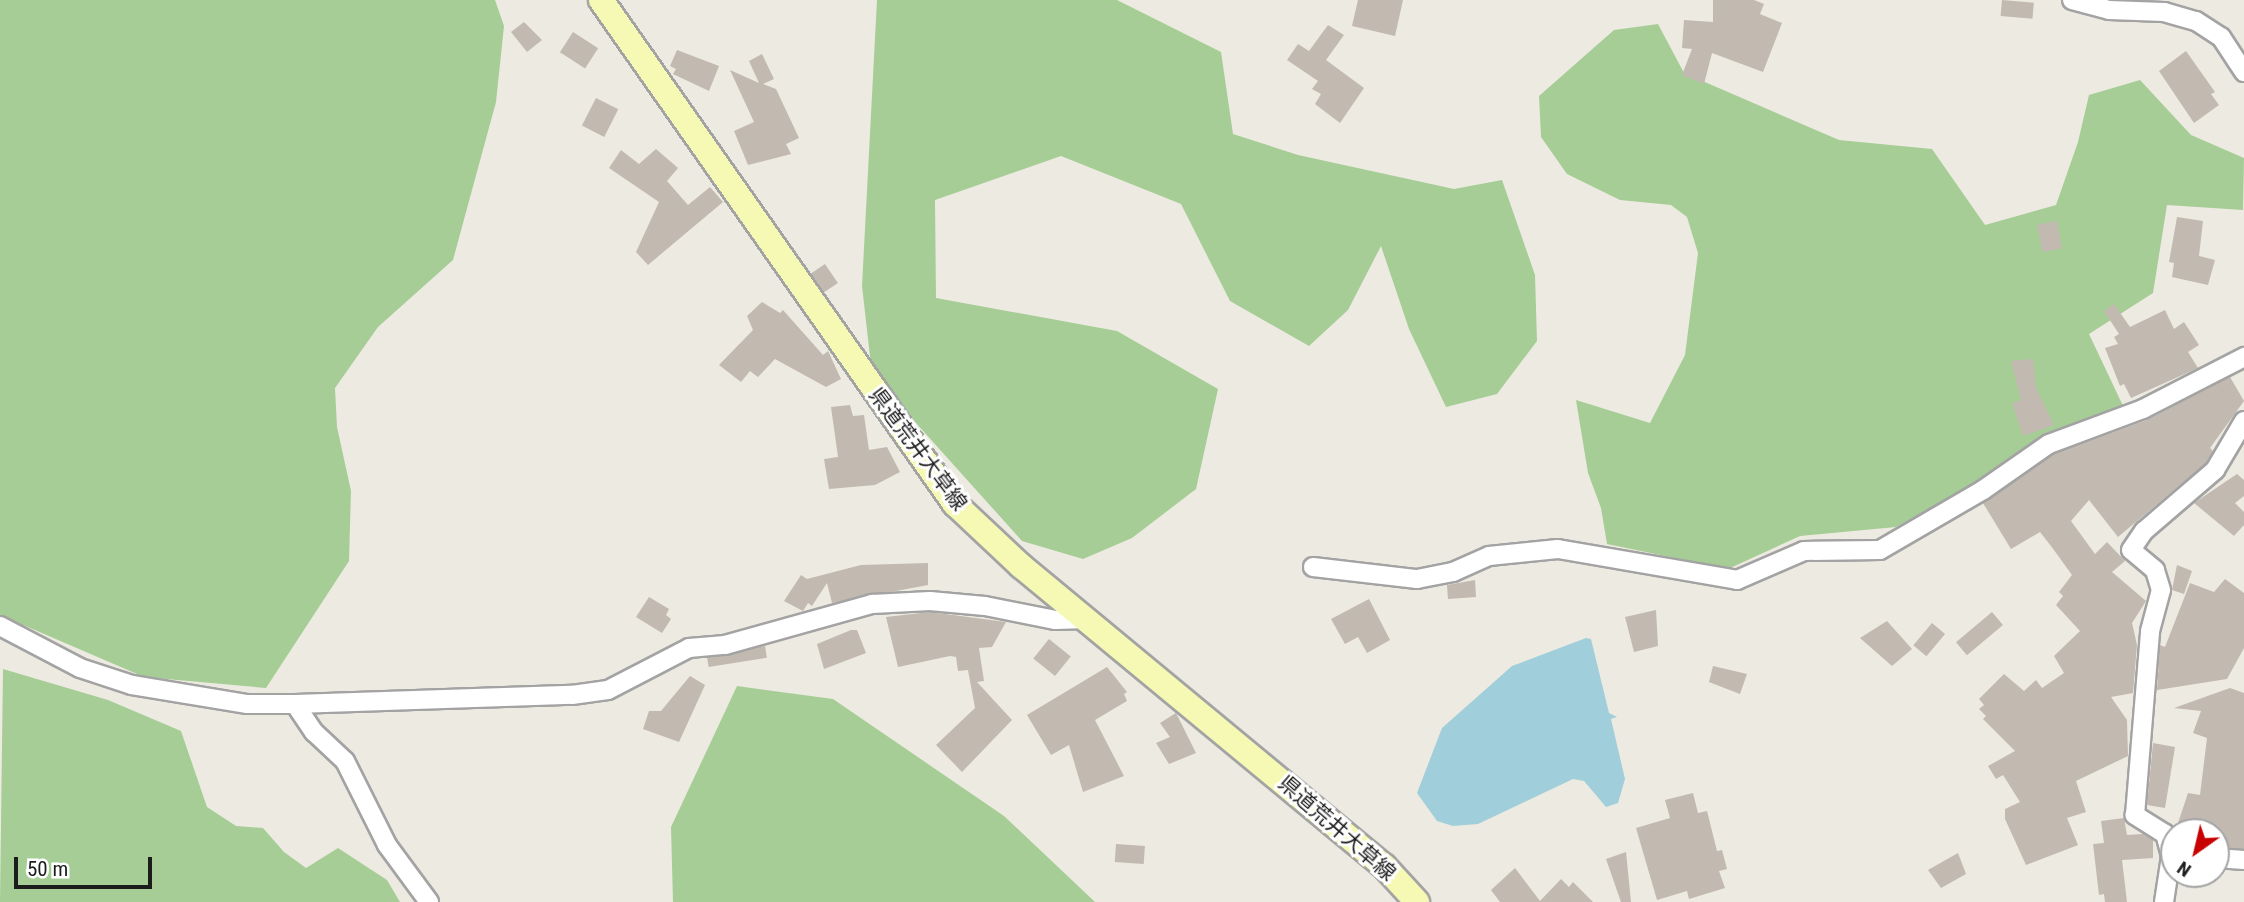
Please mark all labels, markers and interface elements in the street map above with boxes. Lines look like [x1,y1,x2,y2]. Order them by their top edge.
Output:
street label: 県道荒井大草線 [864,383,972,515]
street label: 県道荒井大草線 [1273,770,1401,886]
north arrow [2160,818,2230,888]
scale bar [18,842,156,886]
text: N [2173,856,2195,882]
text: 50 m [27,857,68,881]

